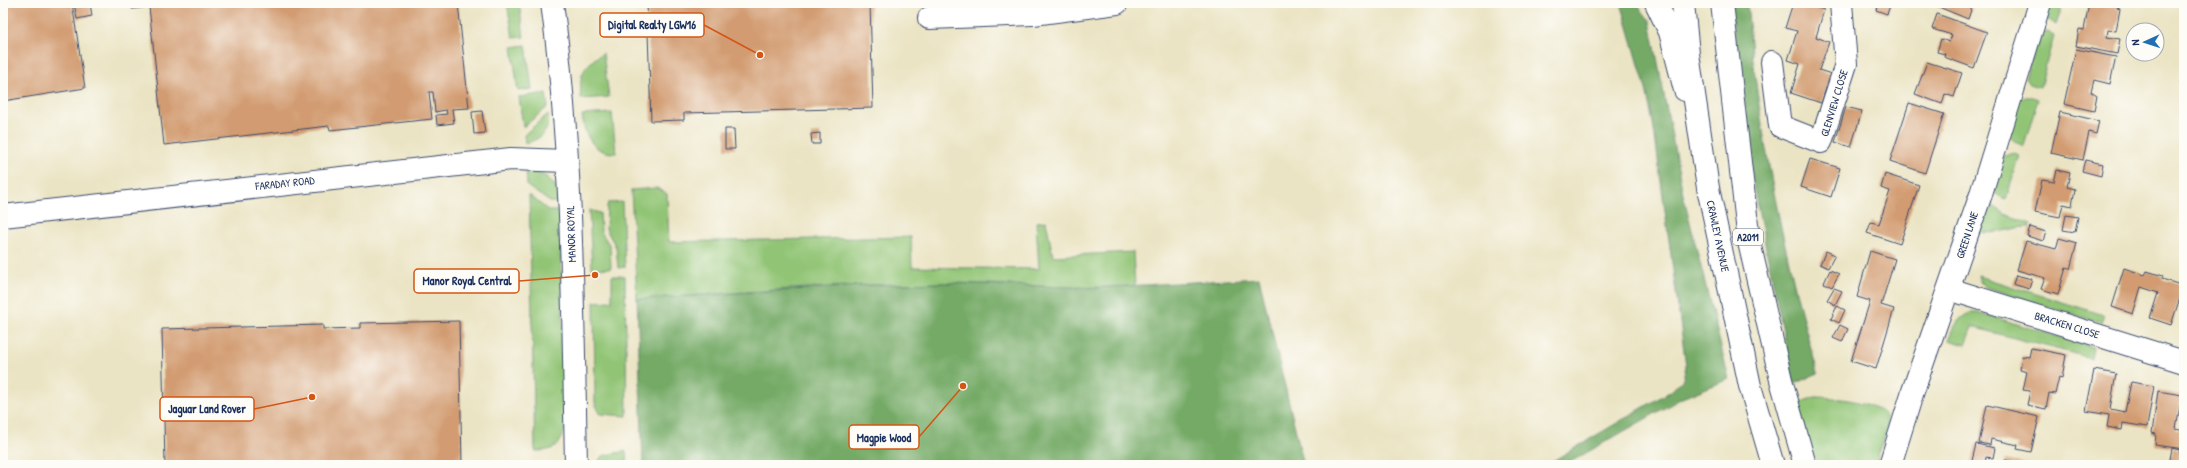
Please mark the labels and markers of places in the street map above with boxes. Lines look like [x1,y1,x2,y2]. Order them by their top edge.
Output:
callout: Digital Realty LGW16 [600,13,704,37]
callout: Manor Royal Central [414,269,519,293]
callout: Jaguar Land Rover [160,397,254,421]
callout: Magpie Wood [849,425,919,449]

